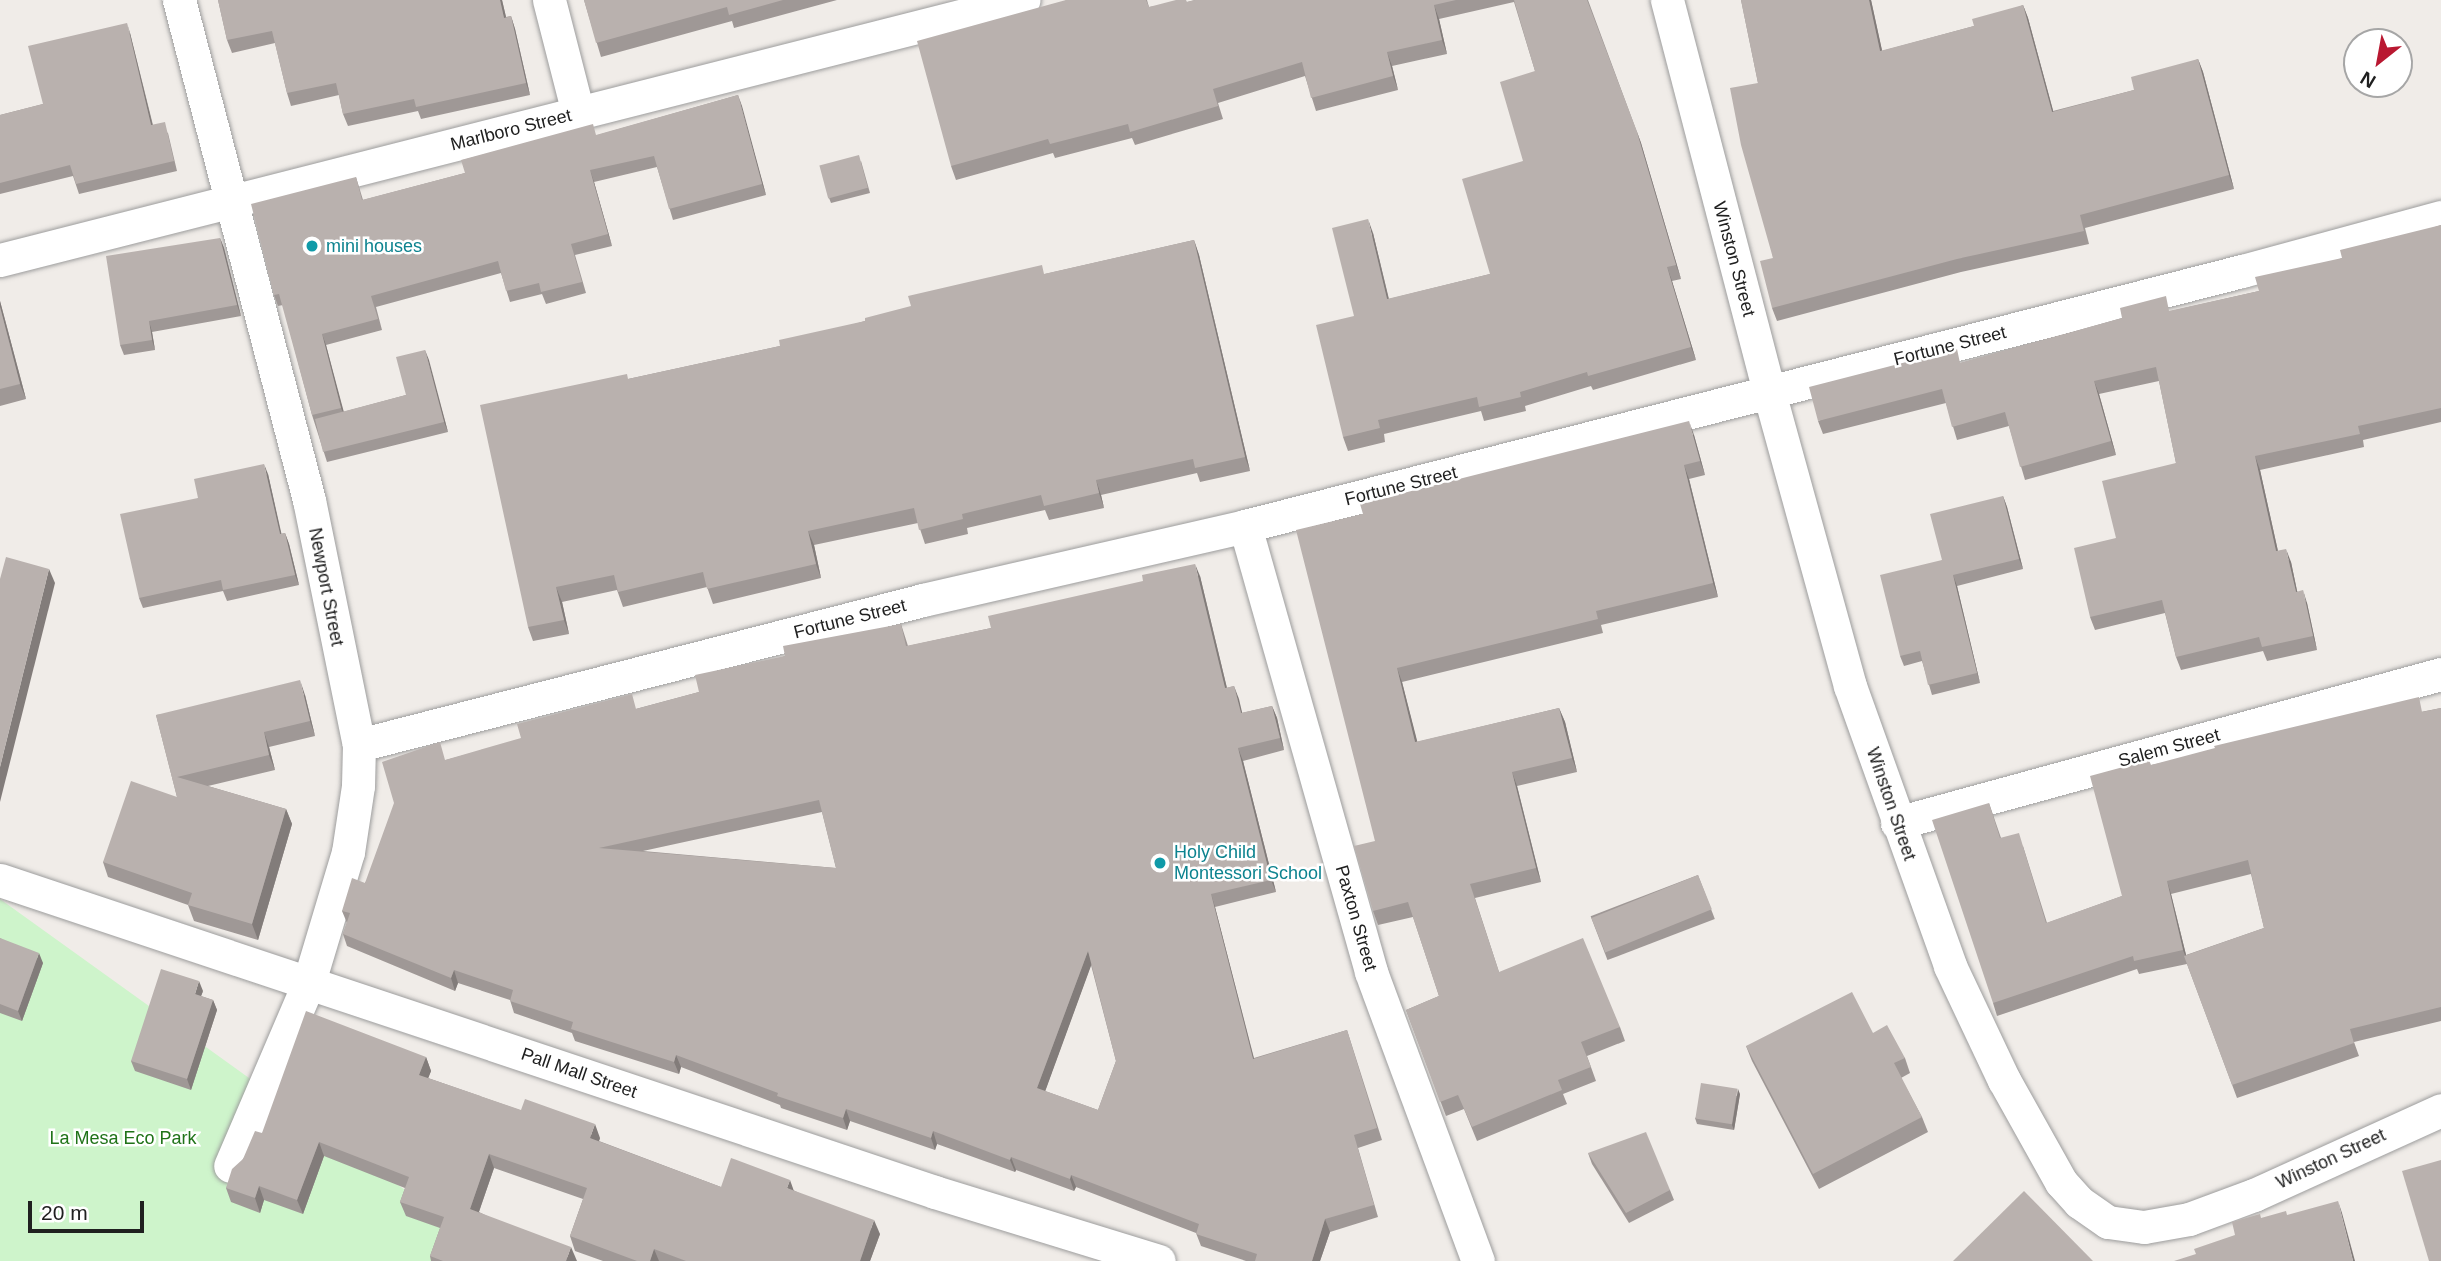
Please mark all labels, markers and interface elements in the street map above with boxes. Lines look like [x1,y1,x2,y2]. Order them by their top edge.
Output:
north arrow [2343,28,2413,98]
text: N [2357,67,2379,92]
street label: Marlboro Street [448,105,574,155]
street label: Winston Street [1708,199,1760,319]
place label: mini houses [326,235,422,257]
marker: mini houses [304,238,320,254]
street label: Fortune Street [1892,322,2008,370]
street label: Fortune Street [1343,462,1459,510]
street label: Newport Street [304,526,348,648]
street label: Fortune Street [792,595,908,643]
street label: Salem Street [2116,724,2222,772]
street label: Winston Street [1862,745,1920,863]
place label: Holy Child Montessori School [1174,842,1322,884]
marker: Holy Child Montessori School [1152,855,1168,871]
street label: Paxton Street [1331,863,1381,973]
street label: Pall Mall Street [518,1043,640,1103]
street label: Winston Street [2273,1124,2389,1194]
park label: La Mesa Eco Park [49,1127,197,1149]
scale bar [32,1188,147,1232]
text: 20 m [41,1201,88,1224]

